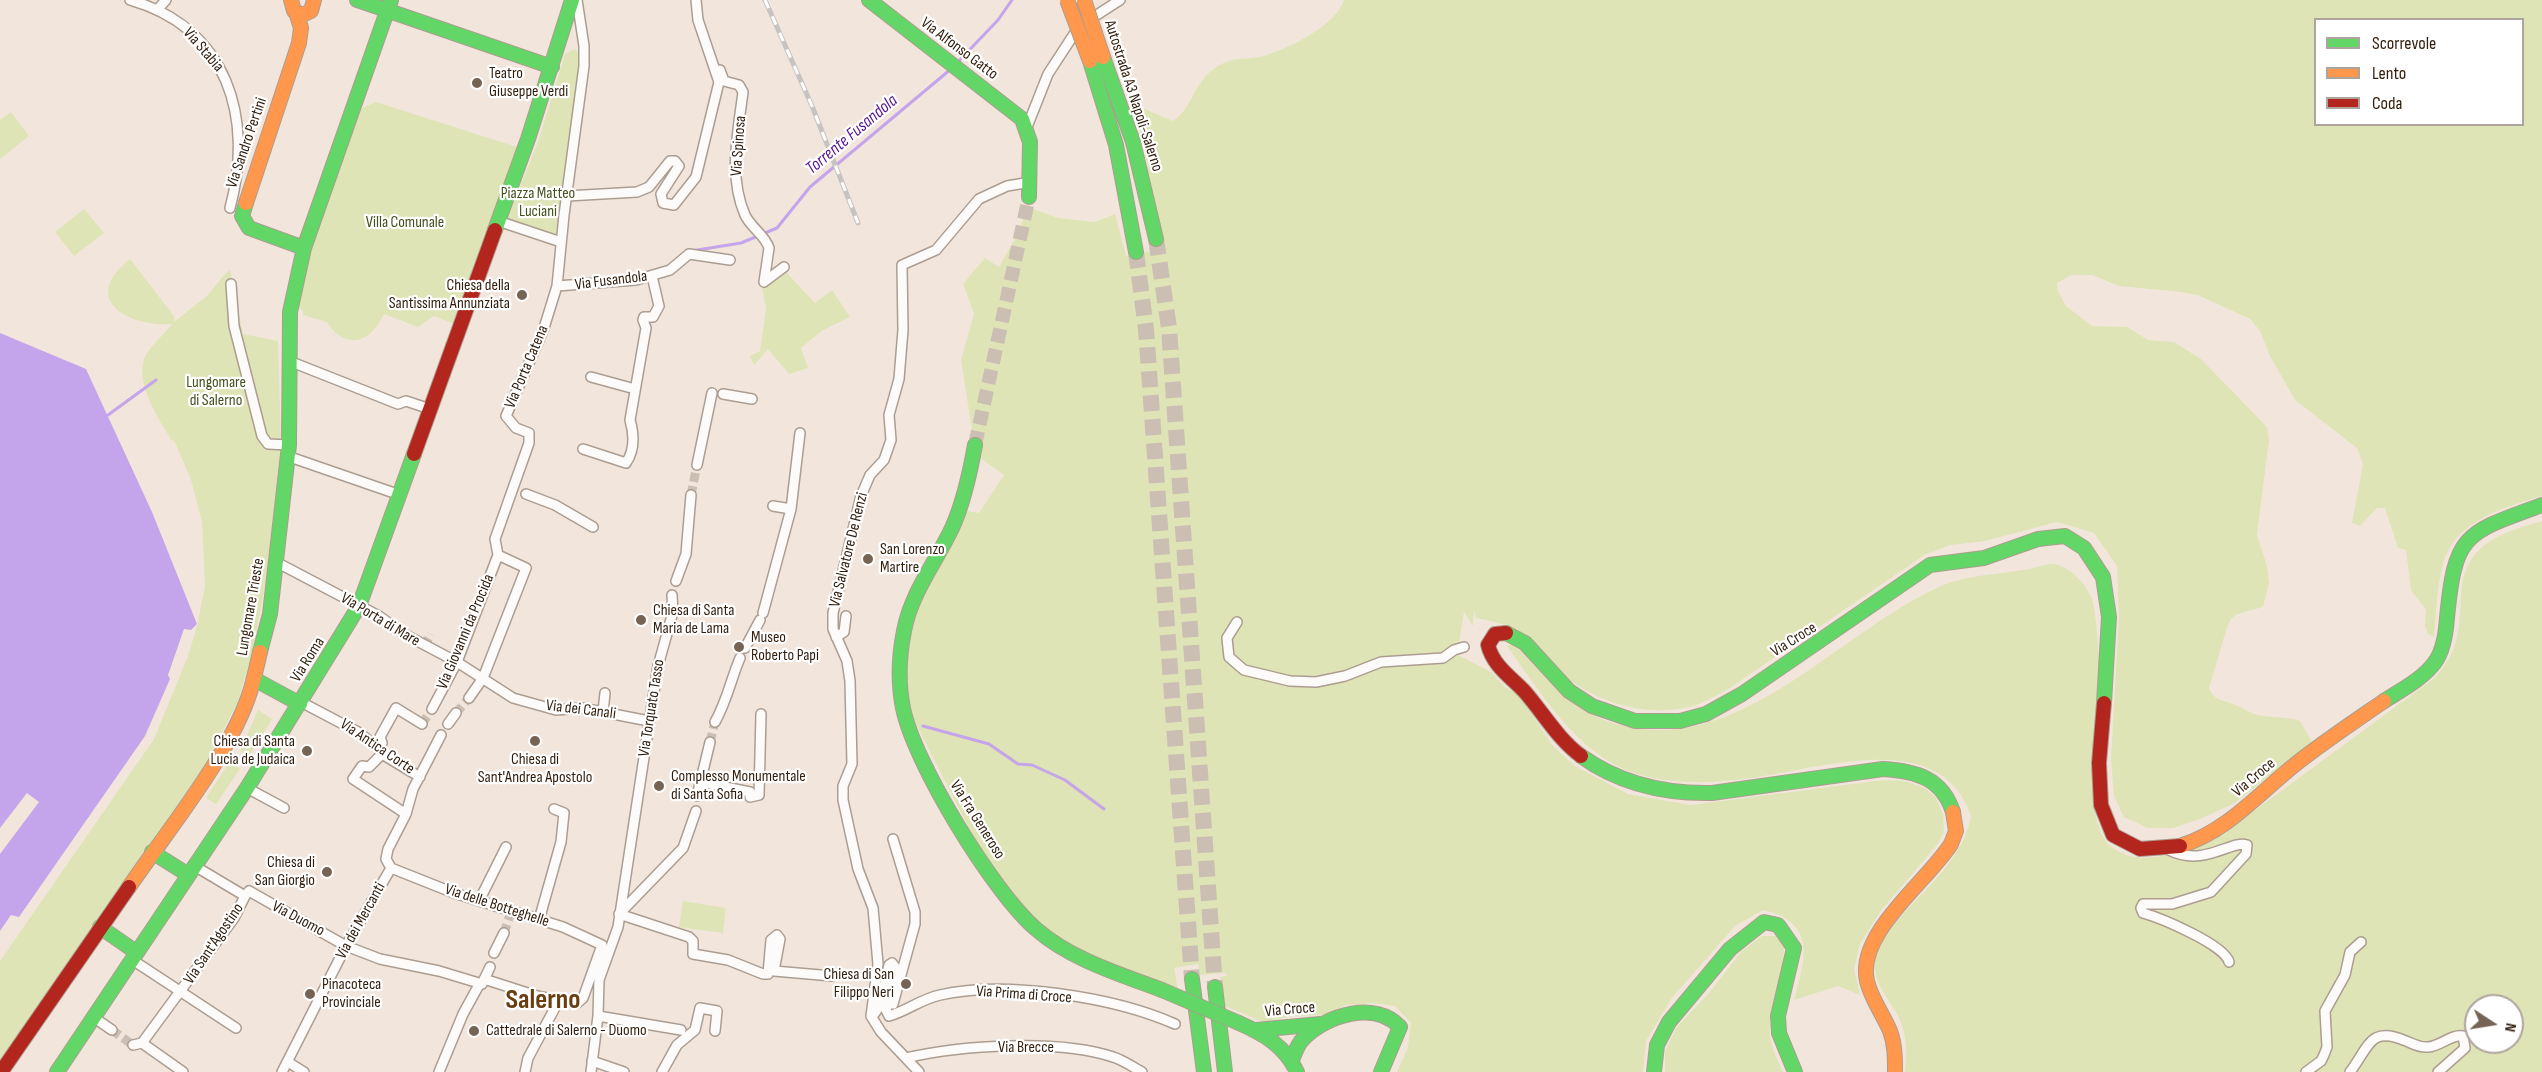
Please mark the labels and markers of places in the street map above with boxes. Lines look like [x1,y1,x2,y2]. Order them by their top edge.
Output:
place label: Teatro Giuseppe Verdi [489,64,568,102]
marker: Teatro Giuseppe Verdi [470,76,484,90]
place label: Chiesa della Santissima Annunziata [389,276,510,314]
marker: Chiesa della Santissima Annunziata [515,288,529,302]
place label: San Lorenzo Martire [880,540,945,578]
marker: San Lorenzo Martire [861,552,875,566]
place label: Chiesa di Santa Maria de Lama [653,601,735,639]
marker: Chiesa di Santa Maria de Lama [634,613,648,627]
place label: Museo Roberto Papi [751,628,819,666]
marker: Museo Roberto Papi [732,640,746,654]
place label: Chiesa di Santa Lucia de Judaica [211,732,295,770]
marker: Chiesa di Sant'Andrea Apostolo [528,734,542,748]
marker: Chiesa di Santa Lucia de Judaica [300,744,314,758]
place label: Chiesa di Sant'Andrea Apostolo [478,750,592,788]
place label: Complesso Monumentale di Santa Sofia [671,767,806,805]
marker: Complesso Monumentale di Santa Sofia [652,779,666,793]
place label: Chiesa di San Giorgio [255,853,315,891]
marker: Chiesa di San Giorgio [320,865,334,879]
place label: Chiesa di San Filippo Neri [824,965,894,1003]
place label: Pinacoteca Provinciale [322,975,381,1013]
marker: Chiesa di San Filippo Neri [899,977,913,991]
marker: Pinacoteca Provinciale [303,987,317,1001]
place label: Cattedrale di Salerno - Duomo [486,1021,647,1041]
marker: Cattedrale di Salerno - Duomo [467,1024,481,1038]

